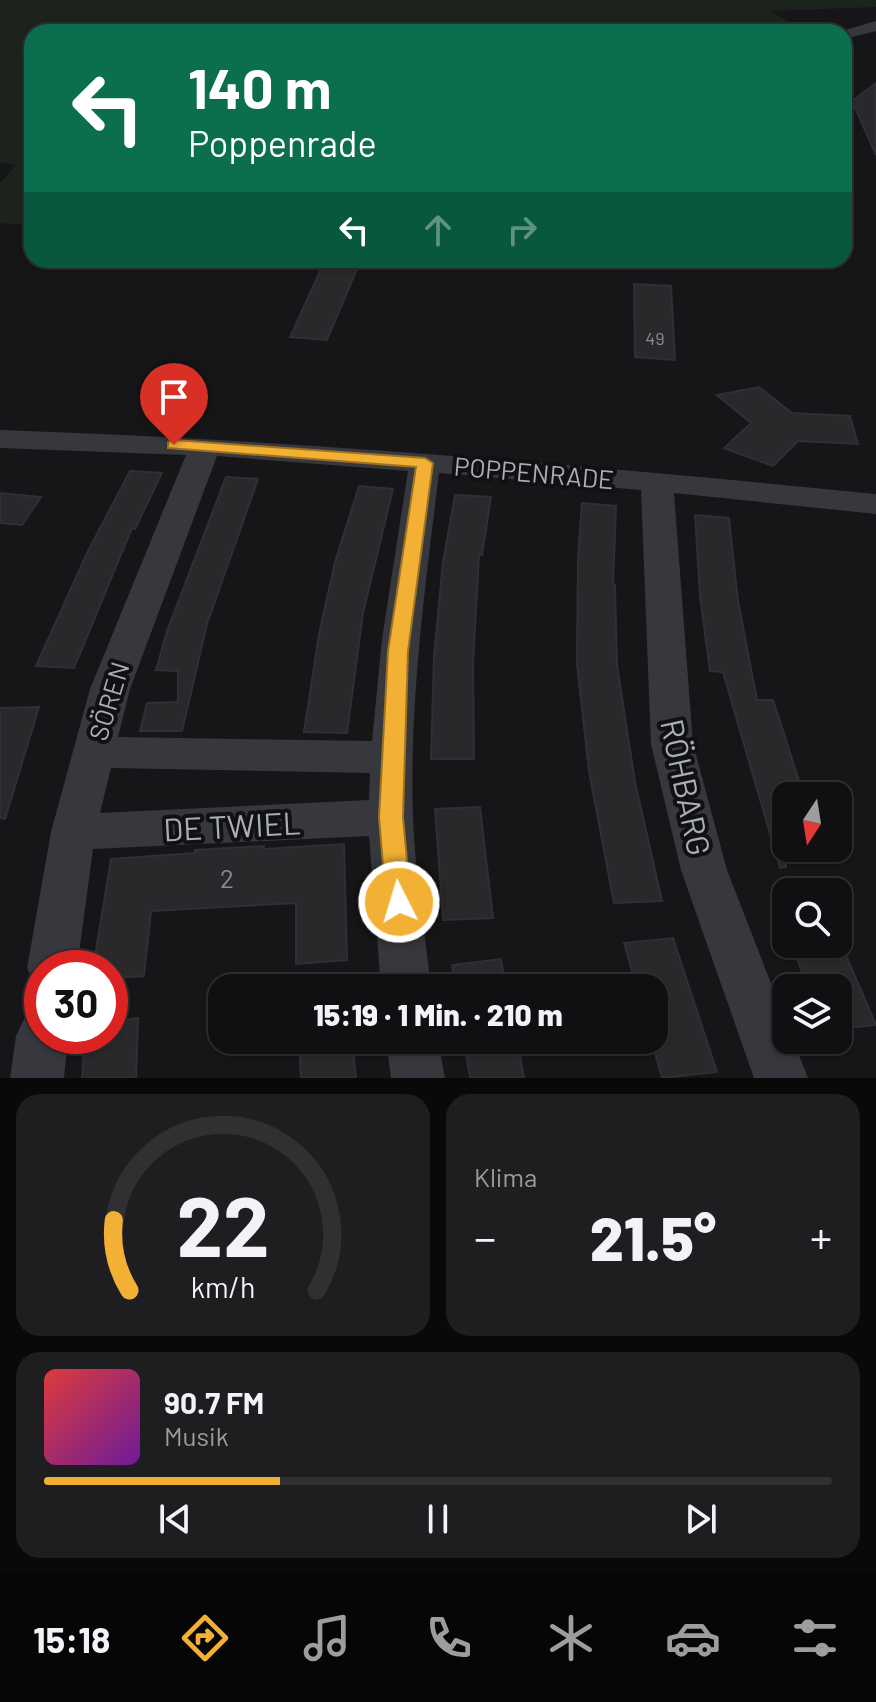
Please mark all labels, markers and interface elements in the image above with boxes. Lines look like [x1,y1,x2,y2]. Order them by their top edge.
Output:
text: 140 m [188,53,332,120]
icon: left [56,56,160,160]
text: Poppenrade [188,121,377,164]
icon: left [332,208,376,252]
icon: ahead [416,208,460,252]
icon: right [500,208,544,252]
house number: 49 [645,327,665,349]
pin [140,363,208,445]
icon: arrive [152,375,196,419]
street label: POPPENRADE [453,450,615,494]
street label: SÖREN [81,658,135,744]
street label: RÖHBARG [654,715,720,859]
north arrow [772,782,852,862]
map controls [772,782,852,1054]
street label: DE TWIEL [162,802,302,848]
position arrow [357,860,441,944]
house number: 2 [220,862,234,893]
button: search [772,878,852,958]
speed limit sign: 30 [24,950,128,1054]
button: layers [772,974,852,1054]
text: 15:19 · 1 Min. · 210 m [313,996,563,1032]
text: Klima [474,1161,537,1192]
text: 22 [176,1174,270,1274]
text: 21.5° [590,1201,716,1273]
text: − [474,1210,496,1263]
text: + [810,1210,832,1263]
text: km/h [191,1269,255,1304]
text: 90.7 FM [164,1384,264,1420]
text: Musik [164,1420,229,1451]
icon: previous [153,1497,197,1541]
icon: pause [416,1497,460,1541]
icon: next [679,1497,723,1541]
icon: directions [177,1610,233,1666]
icon: music [299,1610,355,1666]
icon: phone [421,1610,477,1666]
icon: climate [543,1610,599,1666]
icon: car [665,1610,721,1666]
icon: filters [787,1610,843,1666]
text: 15:18 [33,1617,111,1660]

